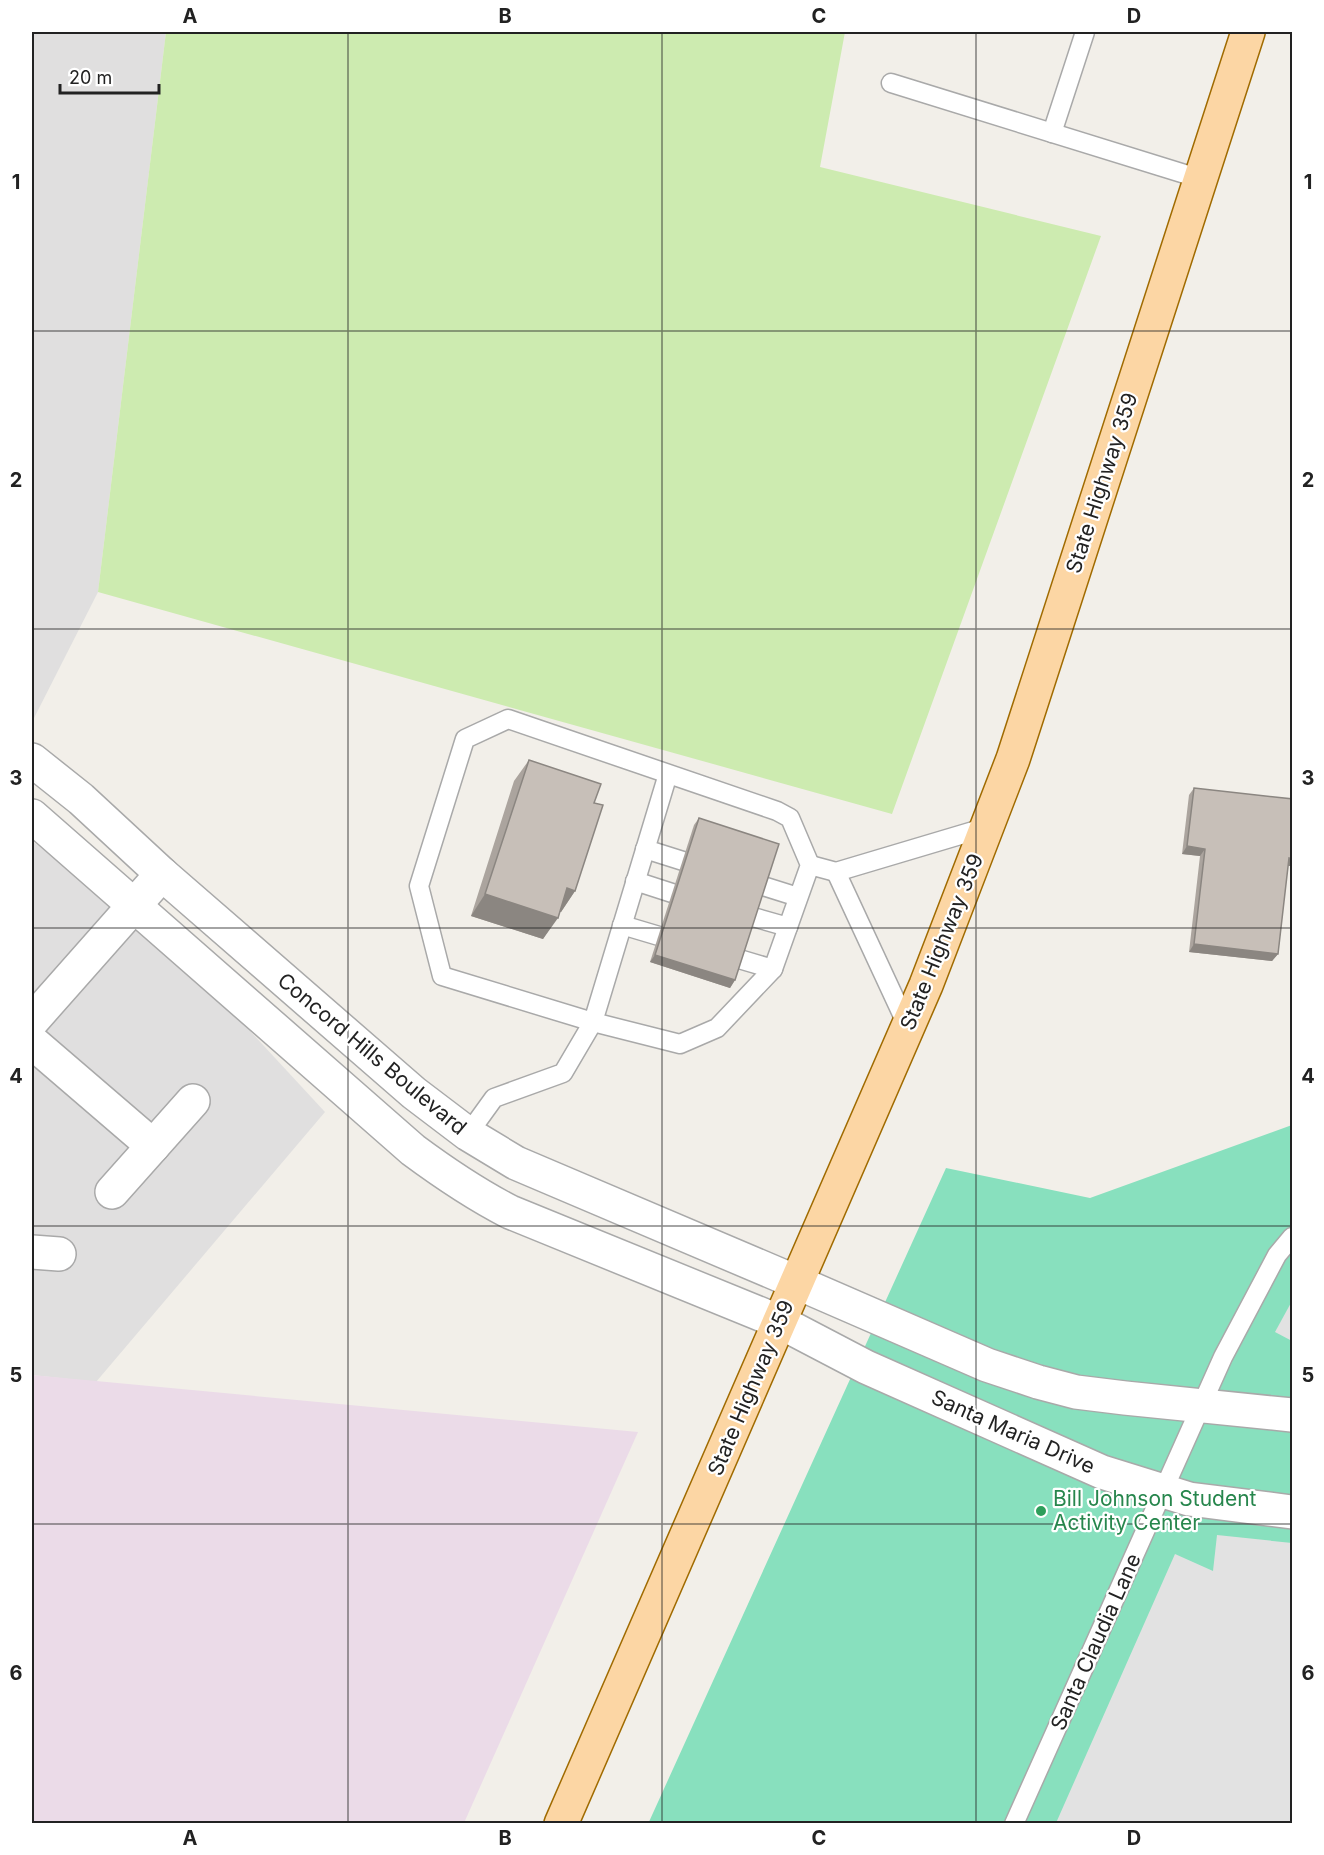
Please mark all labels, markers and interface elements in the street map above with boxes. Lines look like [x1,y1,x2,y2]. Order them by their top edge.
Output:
text: A [183,4,198,28]
text: B [498,4,512,28]
text: C [812,4,826,28]
text: D [1127,4,1141,28]
scale bar [60,57,159,95]
text: 20 m [69,67,112,88]
text: 1 [12,170,20,194]
text: 1 [1304,170,1312,194]
street label: State Highway 359 [1061,389,1142,576]
text: 2 [10,468,22,492]
text: 2 [1302,468,1314,492]
text: 3 [10,766,22,790]
text: 3 [1302,766,1314,790]
street label: State Highway 359 [895,850,988,1034]
street label: Concord Hills Boulevard [273,967,472,1140]
text: 4 [9,1064,23,1088]
text: 4 [1301,1064,1315,1088]
street label: State Highway 359 [702,1296,799,1479]
text: 5 [10,1363,22,1387]
text: 5 [1302,1363,1314,1387]
street label: Santa Maria Drive [928,1384,1099,1479]
place label: Bill Johnson Student Activity Center [1053,1486,1257,1535]
marker: Bill Johnson Student Activity Center [1034,1504,1048,1518]
street label: Santa Claudia Lane [1045,1549,1146,1734]
text: 6 [10,1661,23,1685]
text: 6 [1302,1661,1315,1685]
text: A [183,1826,198,1850]
text: B [498,1826,512,1850]
text: C [812,1826,826,1850]
text: D [1127,1826,1141,1850]

